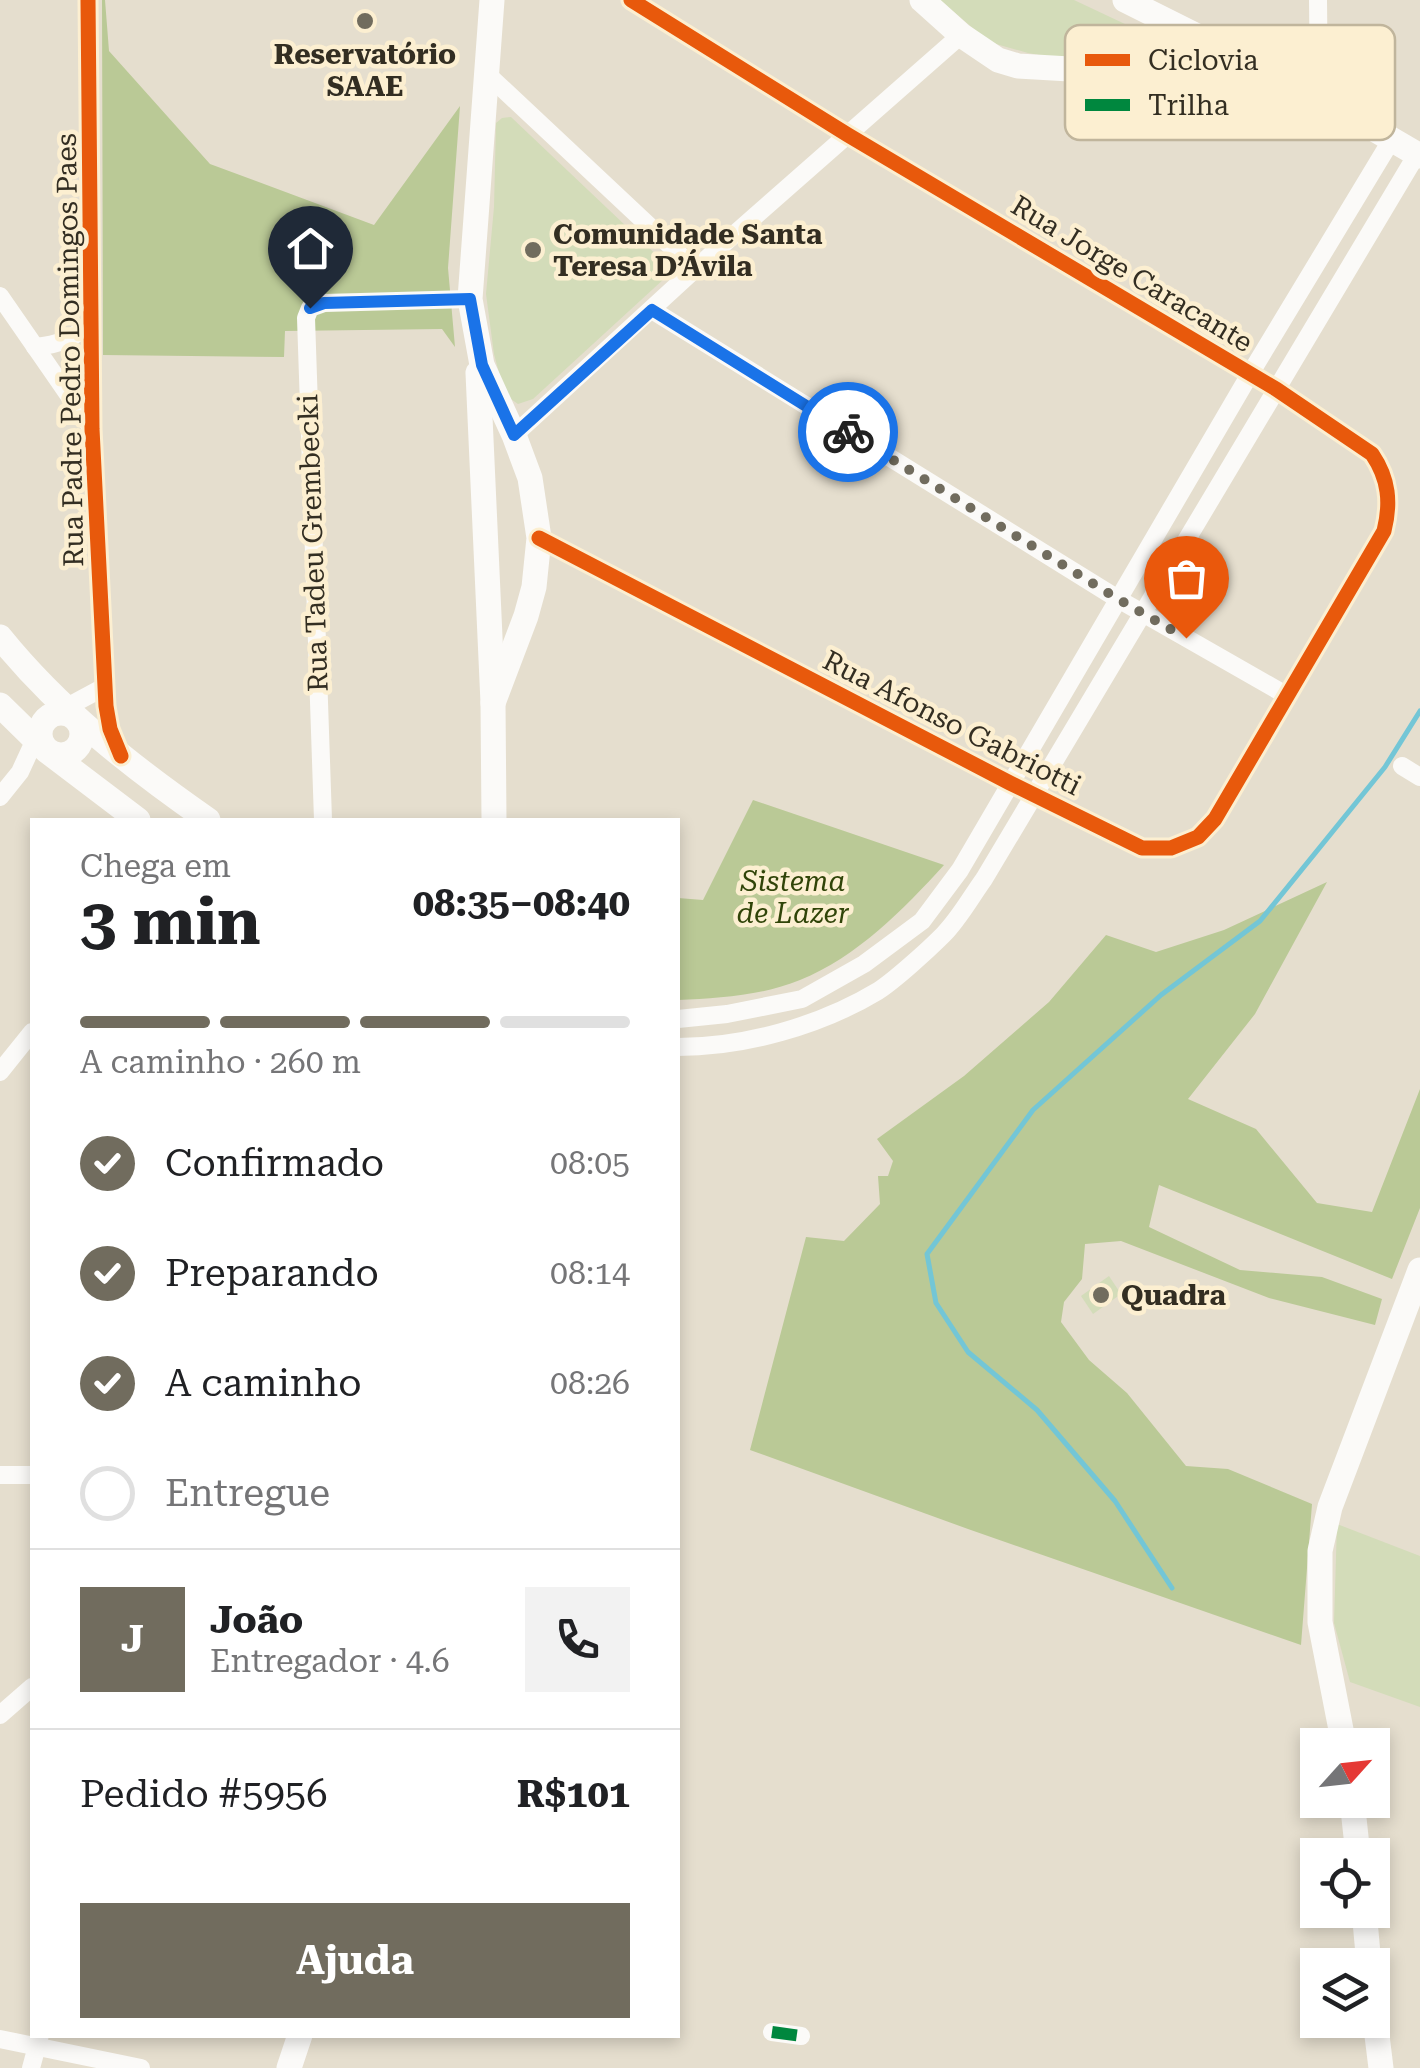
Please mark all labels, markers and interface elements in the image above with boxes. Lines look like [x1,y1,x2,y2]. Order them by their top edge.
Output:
marker: Reservatório SAAE [354,10,376,32]
legend [1065,25,1395,140]
place label: Reservatório SAAE [274,38,456,103]
text: Ciclovia [1148,44,1259,77]
text: Trilha [1148,89,1229,122]
street label: Rua Padre Pedro Domingos Paes [50,133,90,567]
street label: Rua Jorge Caracante [1005,189,1259,359]
pin [268,206,353,309]
place label: Comunidade Santa Teresa D’Ávila [553,218,823,283]
icon: home [283,221,338,276]
marker: Comunidade Santa Teresa D’Ávila [522,239,544,261]
courier [798,382,898,482]
street label: Rua Tadeu Grembecki [291,394,335,692]
icon: bike [821,405,876,460]
pin [1144,536,1229,639]
icon: bag [1159,551,1214,606]
street label: Rua Afonso Gabriotti [818,644,1086,802]
text: Chega em [80,847,231,885]
park label: Sistema de Lazer [737,865,850,930]
text: 08:35–08:40 [413,881,630,925]
text: 3 min [80,884,261,960]
text: A caminho · 260 m [80,1043,361,1081]
icon: check [80,1136,135,1191]
text: Confirmado [165,1141,384,1185]
text: 08:05 [550,1144,630,1182]
icon: check [80,1246,135,1301]
text: Preparando [165,1251,379,1295]
text: 08:14 [550,1254,630,1292]
place label: Quadra [1121,1279,1226,1312]
marker: Quadra [1090,1284,1112,1306]
icon: check [80,1356,135,1411]
text: A caminho [165,1361,362,1405]
text: 08:26 [550,1364,630,1402]
text: Entregue [165,1471,330,1515]
button: phone [525,1587,630,1692]
text: João [210,1598,303,1642]
text: J [121,1617,144,1661]
text: Entregador · 4.6 [210,1642,450,1680]
north arrow [1300,1728,1390,1818]
map controls [1300,1728,1390,2038]
text: Pedido #5956 [80,1772,327,1816]
text: R$101 [517,1772,630,1816]
button: locate [1300,1838,1390,1928]
button: Ajuda [80,1903,630,2018]
button: layers [1300,1948,1390,2038]

